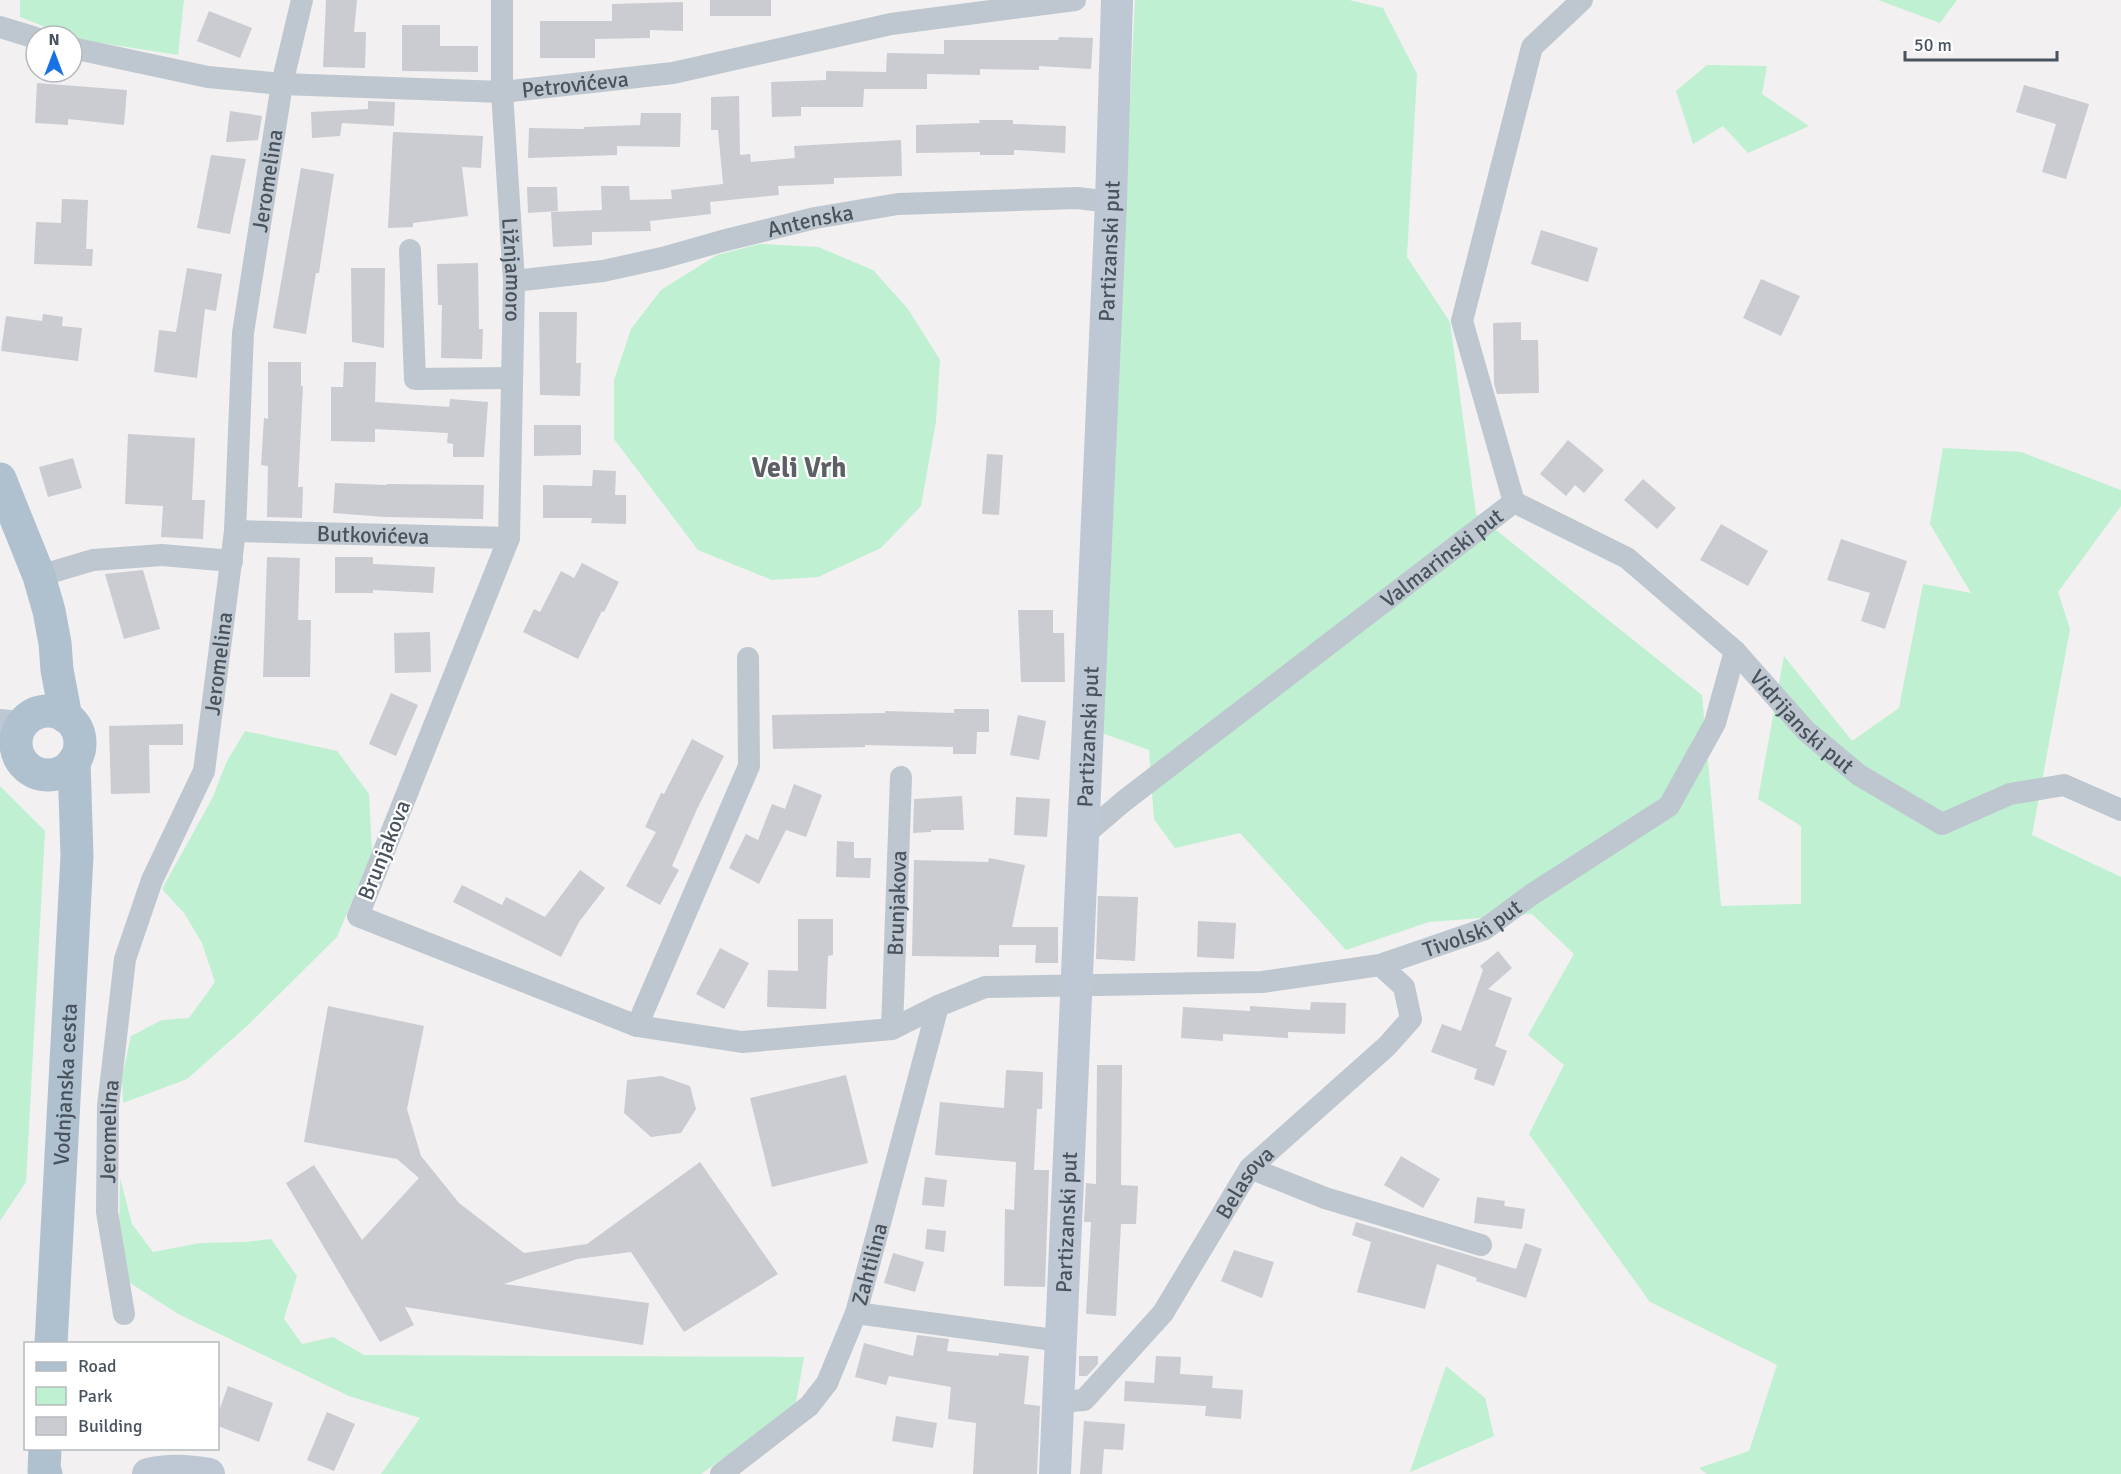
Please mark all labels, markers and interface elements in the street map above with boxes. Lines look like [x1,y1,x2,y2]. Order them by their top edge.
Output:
north arrow [24,24,84,84]
scale bar [1905,24,2056,62]
text: N [48,30,60,50]
text: 50 m [1914,34,1952,56]
street label: Petrovićeva [520,65,630,103]
street label: Jeromelina [245,127,288,234]
street label: Partizanski put [1092,180,1125,322]
street label: Antenska [764,198,855,243]
street label: Ližnjamoro [497,217,528,322]
district label: Veli Vrh [751,451,847,485]
street label: Valmarinski put [1375,502,1508,613]
street label: Butkovićeva [316,520,430,549]
street label: Jeromelina [198,610,238,717]
street label: Vidrijanski put [1744,664,1860,779]
street label: Partizanski put [1071,665,1104,808]
street label: Brunjakova [352,796,416,904]
street label: Brunjakova [881,850,912,956]
street label: Tivolski put [1419,893,1527,963]
street label: Vodnjanska cesta [47,1003,83,1166]
street label: Jeromelina [94,1078,124,1184]
street label: Belasova [1209,1140,1279,1224]
street label: Partizanski put [1049,1151,1083,1293]
street label: Zahtilina [845,1220,893,1308]
legend [24,1342,219,1450]
text: Road [78,1355,117,1377]
text: Park [78,1385,113,1407]
text: Building [78,1415,142,1437]

